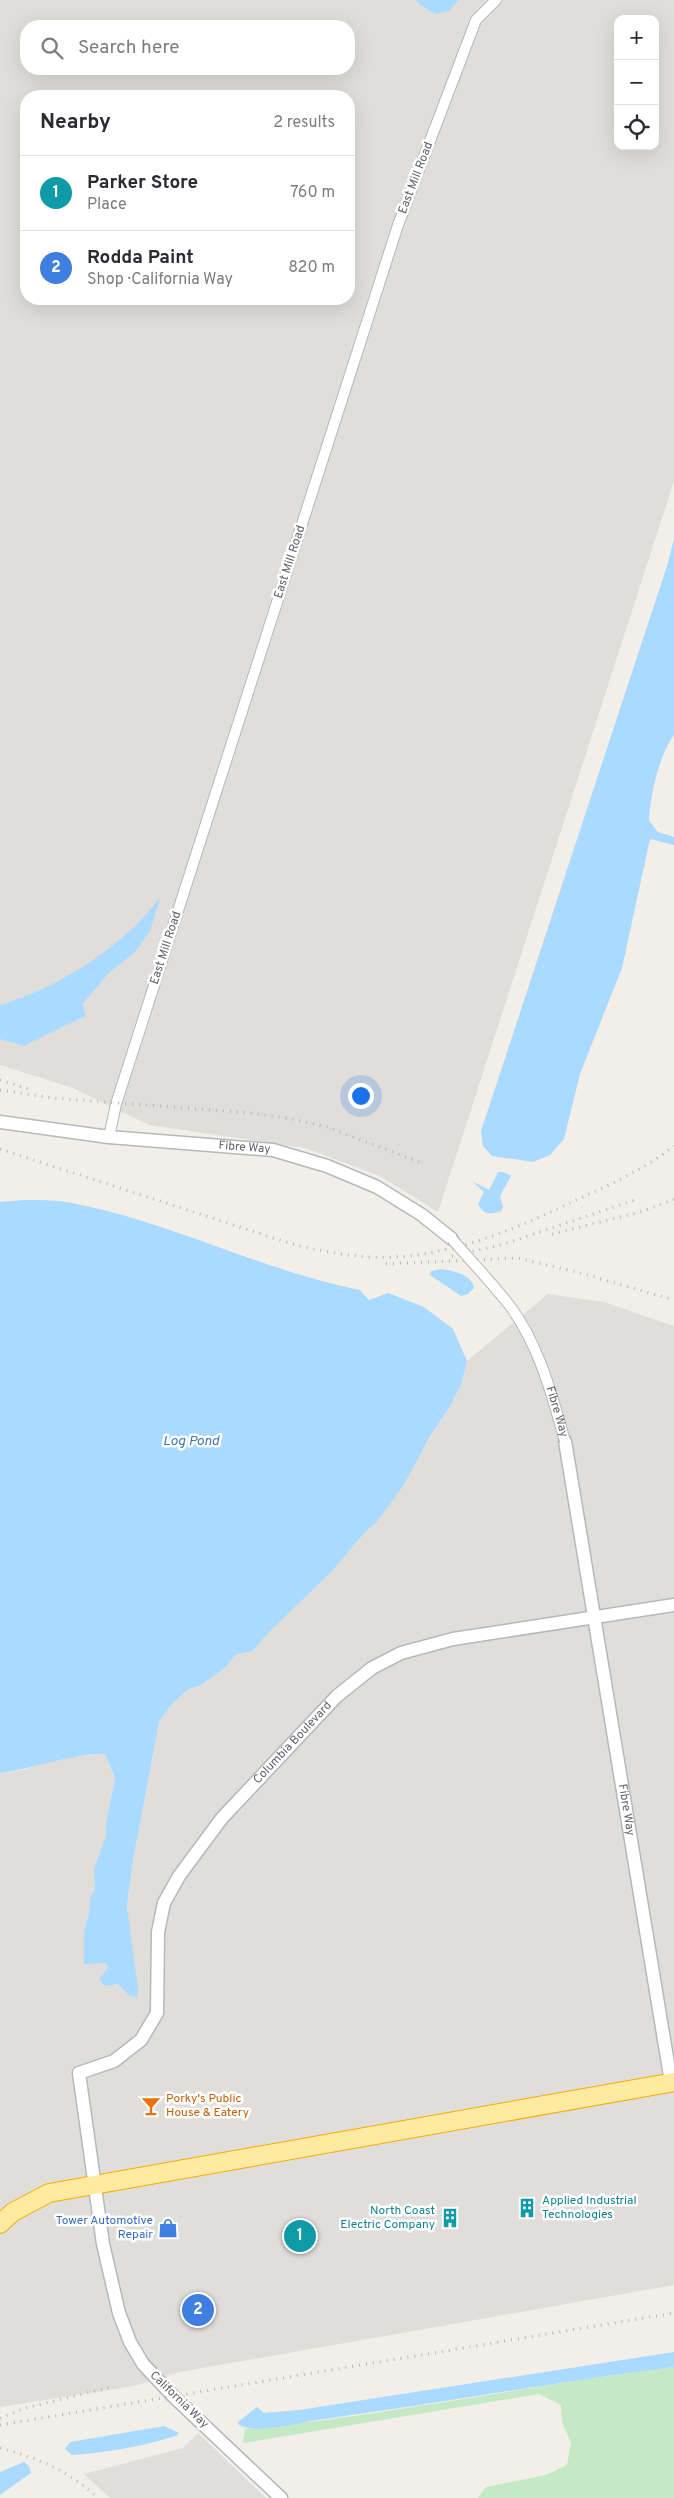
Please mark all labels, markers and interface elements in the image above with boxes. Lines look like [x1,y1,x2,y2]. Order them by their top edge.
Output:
map controls [614,15,659,150]
button: + [614,15,659,60]
search box [20,20,355,75]
icon: search [38,34,66,62]
text: Search here [78,36,180,60]
button: − [614,60,659,105]
button: locate [614,105,659,150]
text: Nearby [40,109,111,136]
text: 2 results [273,113,335,133]
street label: East Mill Road [395,140,437,216]
text: Parker Store [87,171,198,195]
text: 1 [53,183,59,203]
text: 760 m [290,183,335,203]
text: Place [87,195,127,215]
text: Rodda Paint [87,246,194,270]
text: 2 [51,258,61,278]
text: 820 m [288,258,335,278]
text: Shop · California Way [87,270,233,290]
street label: East Mill Road [271,523,309,601]
street label: East Mill Road [147,909,185,987]
your location [348,1083,374,1109]
street label: Fibre Way [218,1138,271,1158]
street label: Fibre Way [541,1384,572,1439]
water label: Log Pond [163,1433,221,1450]
street label: Columbia Boulevard [250,1698,336,1788]
street label: Fibre Way [614,1783,638,1837]
place label: Porky's Public House & Eatery [166,2091,249,2121]
bar icon: Porky's Public House & Eatery [140,2095,162,2117]
place label: Applied Industrial Technologies [542,2193,637,2223]
building icon: Applied Industrial Technologies [516,2197,538,2219]
place label: North Coast Electric Company [340,2203,435,2233]
building icon: North Coast Electric Company [439,2207,461,2229]
place label: Tower Automotive Repair [56,2213,153,2243]
shop icon: Tower Automotive Repair [157,2217,179,2239]
pin: 1 [284,2217,316,2255]
pin: 2 [182,2291,214,2329]
street label: California Way [146,2368,212,2432]

